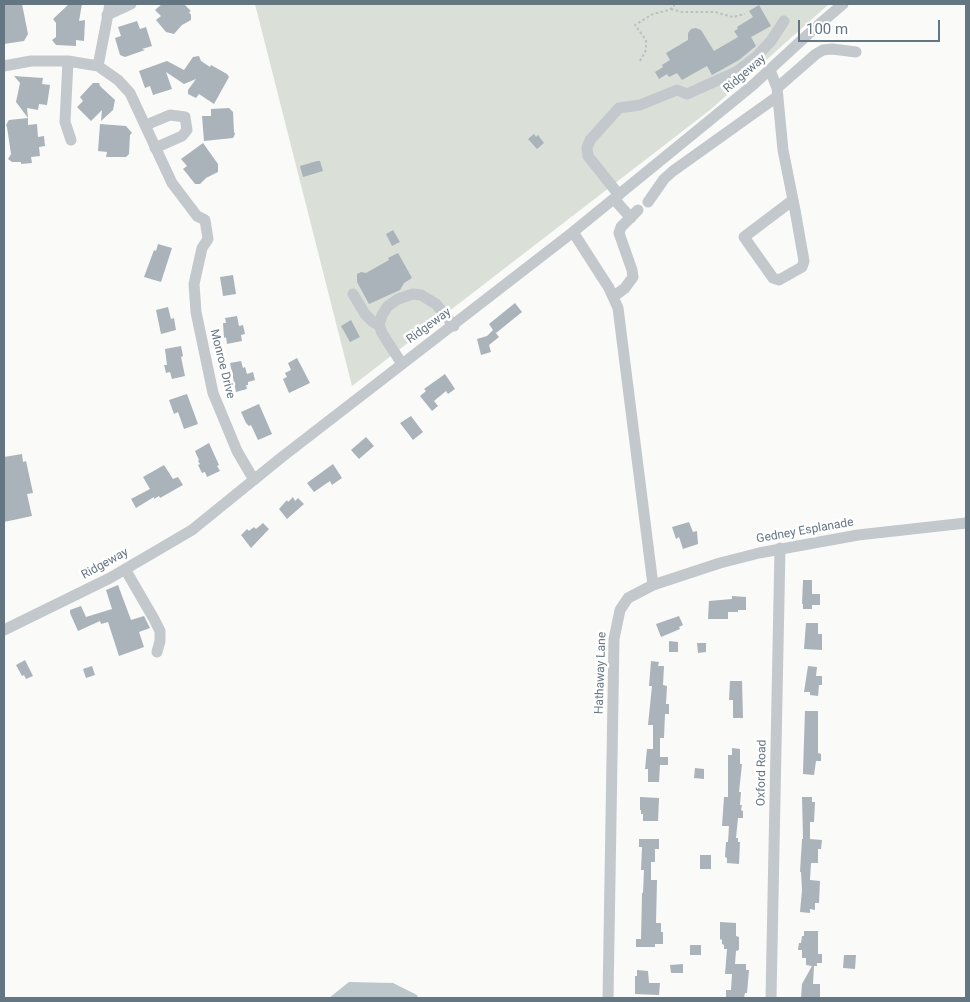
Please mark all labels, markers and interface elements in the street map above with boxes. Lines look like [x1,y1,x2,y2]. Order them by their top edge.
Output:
scale bar [800,10,942,42]
text: 100 m [806,20,848,38]
street label: Ridgeway [721,52,769,96]
street label: Ridgeway [404,305,454,347]
street label: Monroe Drive [206,328,238,400]
street label: Gedney Esplanade [755,515,855,547]
street label: Ridgeway [79,545,131,583]
street label: Hathaway Lane [592,632,610,714]
street label: Oxford Road [754,740,770,806]

